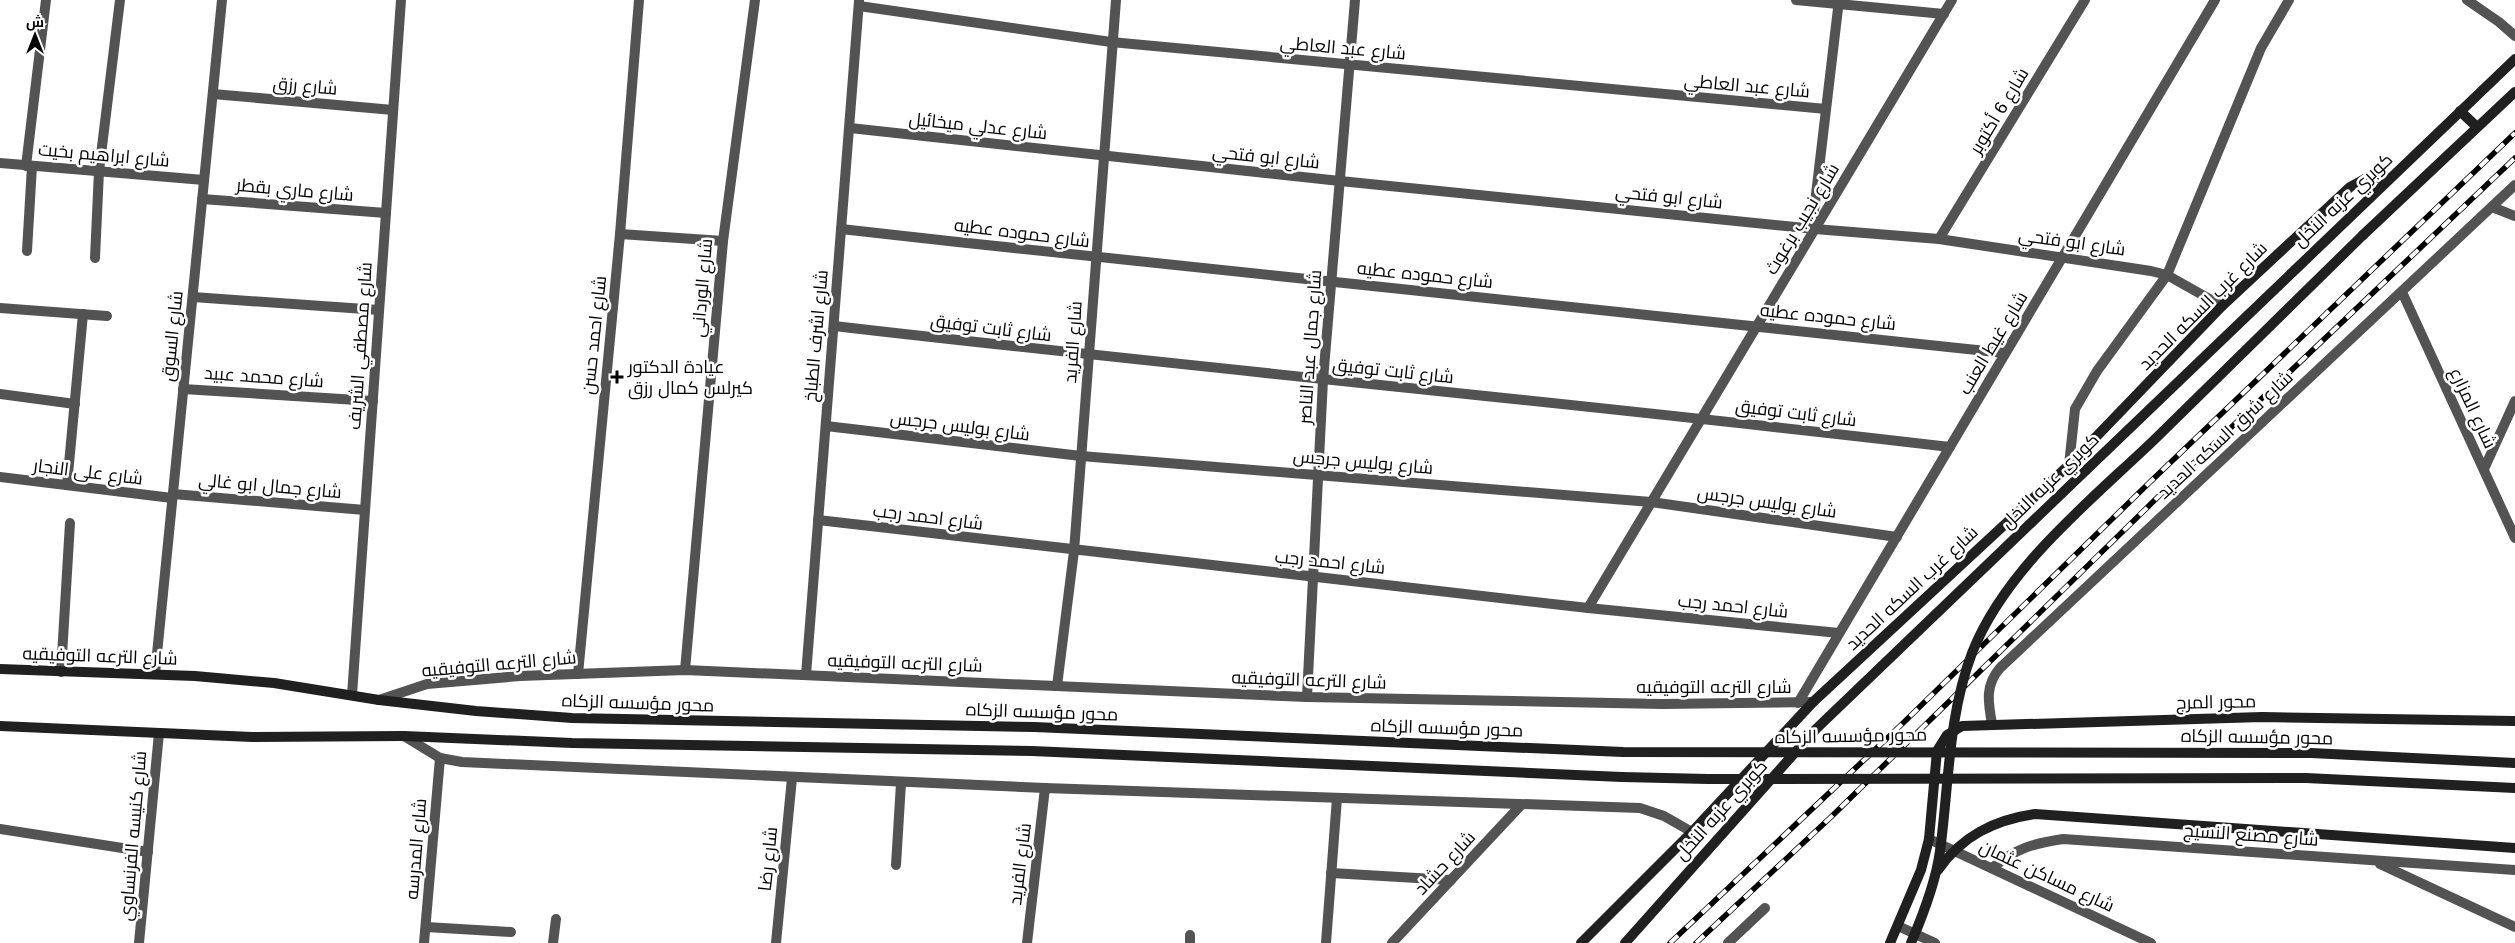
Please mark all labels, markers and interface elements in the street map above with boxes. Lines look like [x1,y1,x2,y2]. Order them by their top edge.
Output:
north arrow [10,10,60,60]
text: ش [26,14,44,31]
street label: شارع عبد العاطي [1279,33,1407,67]
street label: شارع 6 أكتوبر [1964,64,2034,160]
street label: شارع عبد العاطي [1683,71,1811,105]
street label: شارع رزق [272,73,338,101]
street label: شارع عدلي ميخائيل [907,109,1048,147]
street label: شارع ابراهيم بخيت [37,139,171,173]
street label: شارع ابو فتحي [1211,141,1321,177]
street label: كوبري عزبه النخل [2289,149,2399,254]
street label: شارع نجيب برغوث [1761,160,1845,279]
street label: شارع ماري بقطر [234,175,355,209]
street label: شارع ابو فتحي [1614,181,1724,217]
street label: شارع حموده عطيه [953,215,1091,253]
street label: شارع ابو فتحي [2017,225,2127,263]
street label: شارع الورداني [688,238,720,339]
street label: شارع غرب السكه الحديد [2135,238,2272,375]
street label: شارع حموده عطيه [1356,258,1494,294]
street label: شارع مصطفي الشريف [344,261,380,431]
street label: شارع اشرف الطباخ [800,269,834,403]
street label: شارع جمال عبد الناصر [1295,269,1327,426]
street label: شارع احمد حسن [578,275,612,396]
street label: شارع غيط العنب [1954,288,2033,399]
street label: شارع السوق [157,290,189,383]
street label: شارع الفريد [1060,300,1088,384]
street label: شارع حموده عطيه [1759,300,1897,336]
street label: شارع ثابت توفيق [929,311,1053,347]
street label: شارع ثابت توفيق [1331,355,1455,389]
place label: عيادة الدكتور كيرلس كمال رزق [627,357,753,400]
street label: شارع محمد عبيد [203,363,325,393]
street label: شارع المزارع [2444,364,2500,452]
street label: شارع شرق السكه الحديد [2153,367,2298,504]
marker: عيادة الدكتور كيرلس كمال رزق [610,370,624,384]
street label: شارع ثابت توفيق [1734,396,1858,432]
street label: شارع بوليس جرجس [889,408,1031,446]
street label: كوبري عزبه النخل [1997,429,2106,535]
street label: شارع بوليس جرجس [1292,446,1434,480]
street label: شارع على النجار [31,455,144,491]
street label: شارع جمال ابو غالي [197,470,342,506]
street label: شارع بوليس جرجس [1696,482,1838,524]
street label: شارع احمد رجب [871,500,984,536]
street label: شارع غرب السكه الحديد [1842,522,1983,656]
street label: شارع احمد رجب [1274,546,1386,580]
street label: شارع احمد رجب [1677,590,1789,624]
street label: شارع الترعه التوفيقيه [22,643,178,671]
street label: شارع الترعه التوفيقيه [421,647,577,683]
street label: شارع الترعه التوفيقيه [827,650,983,678]
street label: شارع الترعه التوفيقيه [1231,667,1387,695]
street label: شارع الترعه التوفيقيه [1636,677,1792,699]
street label: محور مؤسسه الزكاه [561,690,715,717]
street label: محور المرج [2176,691,2256,715]
street label: محور مؤسسه الزكاه [965,699,1119,726]
street label: محور مؤسسه الزكاه [1370,715,1524,742]
street label: محور مؤسسه الزكاه [1775,725,1927,748]
street label: محور مؤسسه الزكاه [2181,726,2333,749]
street label: شارع كنيسه الفرنساوي [116,750,154,922]
street label: كوبري عزبه النخل [1671,756,1774,867]
street label: شارع المدرسه [402,798,432,901]
street label: شارع مصنع النسيج [2183,820,2319,852]
street label: شارع الفريد [1005,822,1037,906]
street label: شارع رضا [755,826,783,892]
street label: شارع حشاد [1411,827,1481,900]
street label: شارع مساكن عثمان [1976,836,2118,918]

